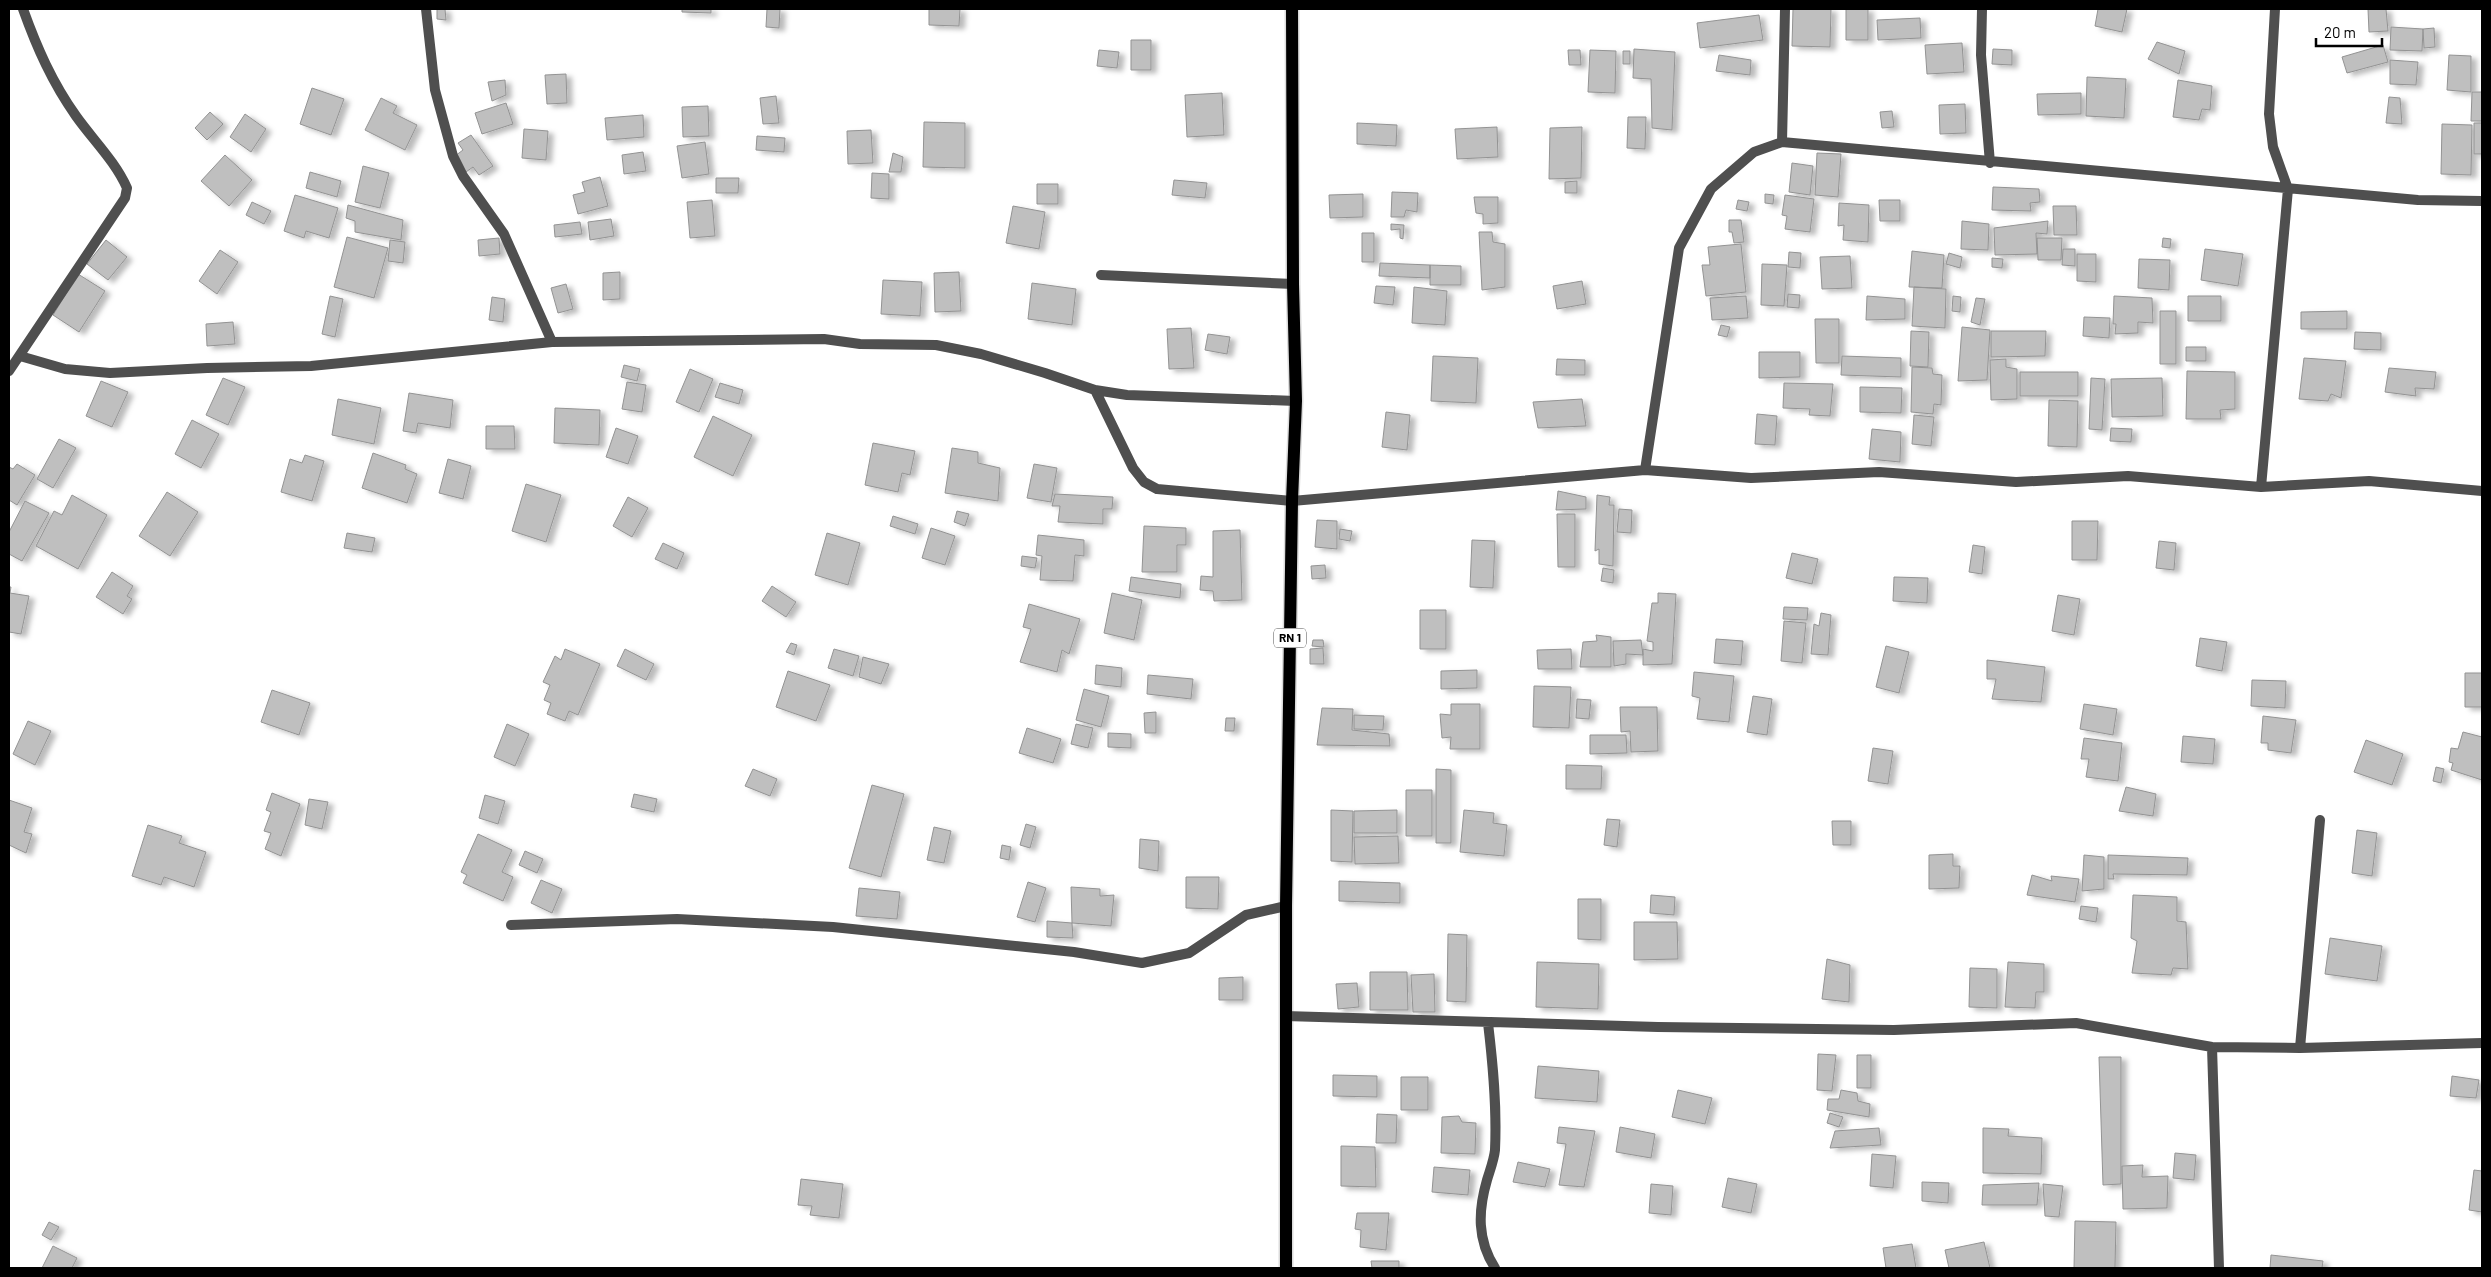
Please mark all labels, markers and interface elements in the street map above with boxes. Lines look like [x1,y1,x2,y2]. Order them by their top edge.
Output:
scale bar [2316,15,2382,47]
text: 20 m [2324,23,2356,41]
road number: RN 1 [1274,628,1306,648]

